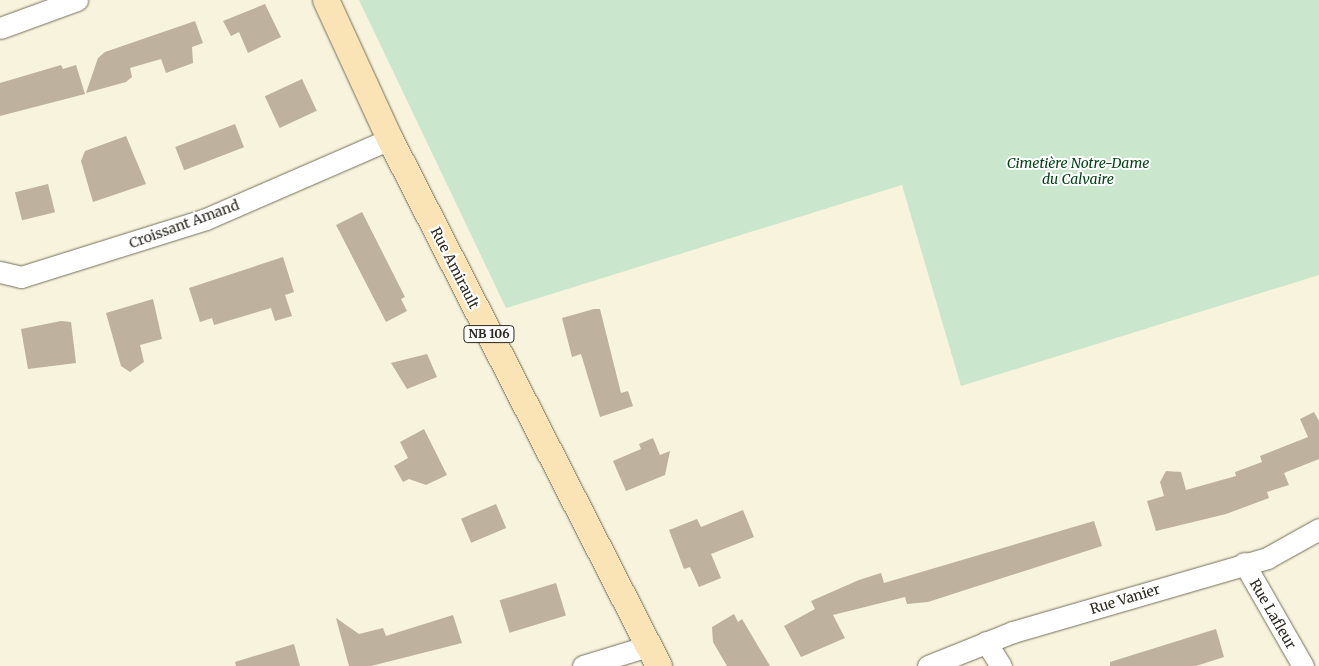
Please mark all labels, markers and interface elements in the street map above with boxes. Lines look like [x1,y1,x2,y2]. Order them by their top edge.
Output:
park label: Cimetière Notre-Dame du Calvaire [1007,155,1149,188]
street label: Croissant Amand [127,196,241,252]
street label: Rue Amirault [427,225,483,311]
road number: NB 106 [463,324,515,344]
street label: Rue Lafleur [1246,576,1300,652]
street label: Rue Vanier [1088,580,1162,618]

